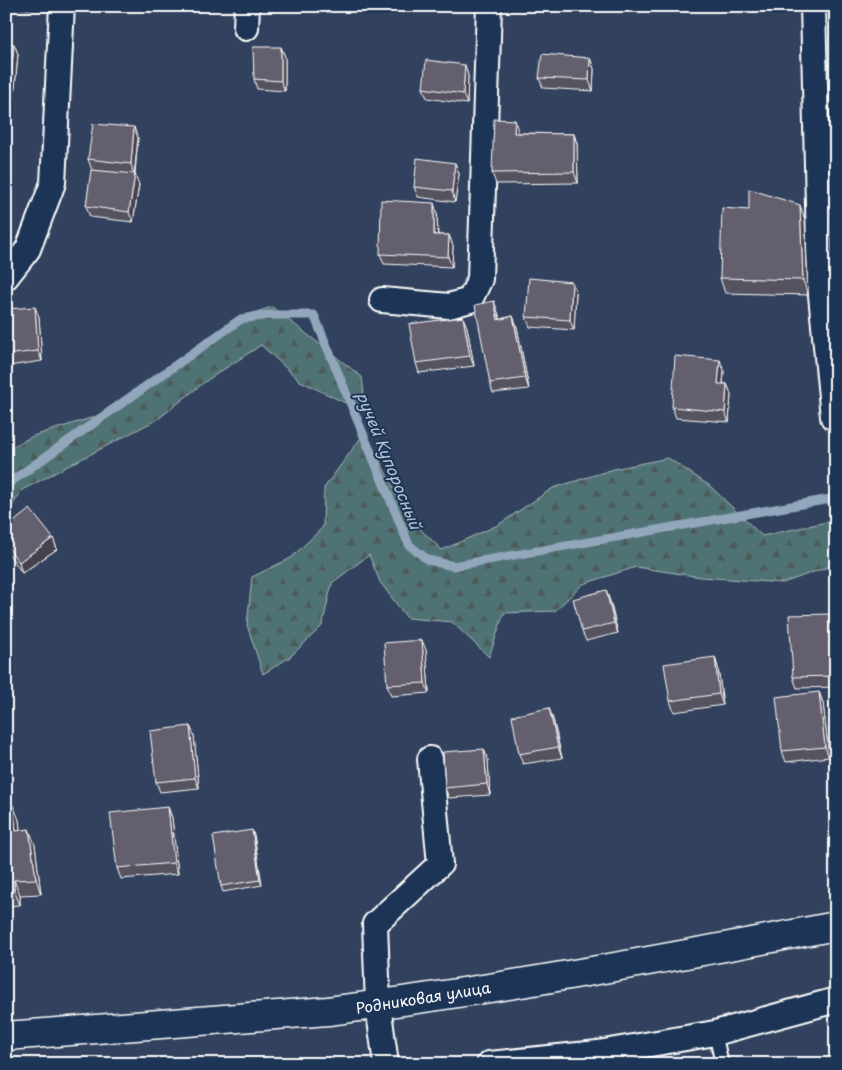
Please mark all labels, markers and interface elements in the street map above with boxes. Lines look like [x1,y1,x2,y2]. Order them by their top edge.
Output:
water label: ручей Купоросный [351,387,429,534]
street label: Родниковая улица [354,975,493,1019]

